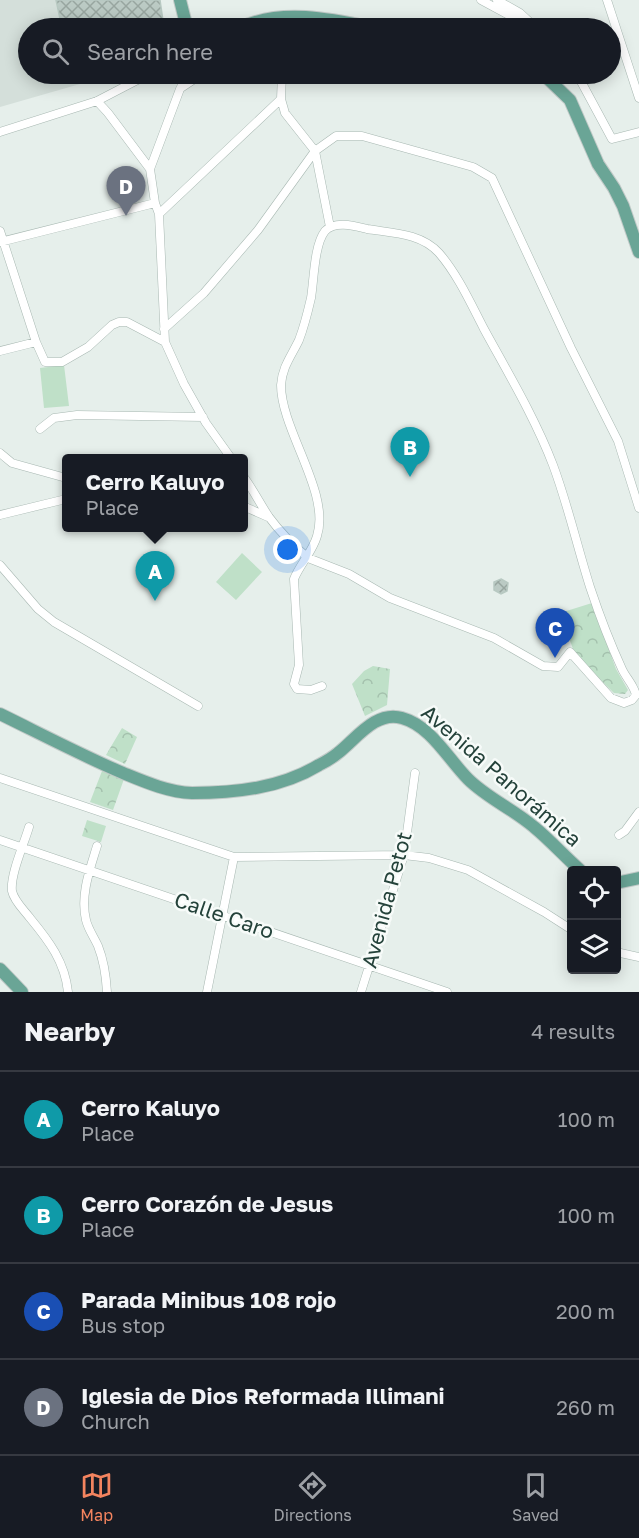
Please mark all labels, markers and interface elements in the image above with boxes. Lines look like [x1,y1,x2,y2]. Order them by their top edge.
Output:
search box [18,18,621,84]
icon: search [39,35,72,68]
text: Search here [87,38,213,65]
pin: D [106,166,146,216]
pin: B [390,428,430,477]
popup [62,454,248,532]
text: Cerro Kaluyo [85,468,225,495]
text: Place [85,495,139,519]
your location [273,535,302,564]
pin: A [136,552,174,601]
pin: C [536,608,574,658]
street label: Avenida Panorámica [416,699,587,852]
street label: Avenida Petot [355,829,417,971]
map controls [567,866,621,974]
button: locate [567,866,621,920]
street label: Calle Caro [171,886,278,944]
button: layers [567,920,621,974]
text: Nearby [24,1016,115,1047]
text: 4 results [531,1019,615,1043]
text: Cerro Kaluyo [81,1094,220,1121]
text: A [36,1107,51,1131]
text: 100 m [558,1107,615,1131]
text: Place [81,1121,134,1145]
text: Cerro Corazón de Jesus [81,1190,333,1217]
text: B [36,1203,51,1227]
text: 100 m [558,1203,615,1227]
text: Place [81,1217,134,1241]
text: Parada Minibus 108 rojo [81,1286,336,1313]
text: C [36,1299,51,1323]
text: 200 m [556,1299,615,1323]
text: Bus stop [81,1313,165,1337]
text: Iglesia de Dios Reformada Illimani [81,1382,445,1409]
text: D [36,1395,51,1419]
text: 260 m [556,1395,615,1419]
text: Church [81,1409,150,1433]
tab: Map [80,1469,113,1525]
tab: Directions [274,1469,352,1525]
tab: Saved [512,1469,559,1525]

